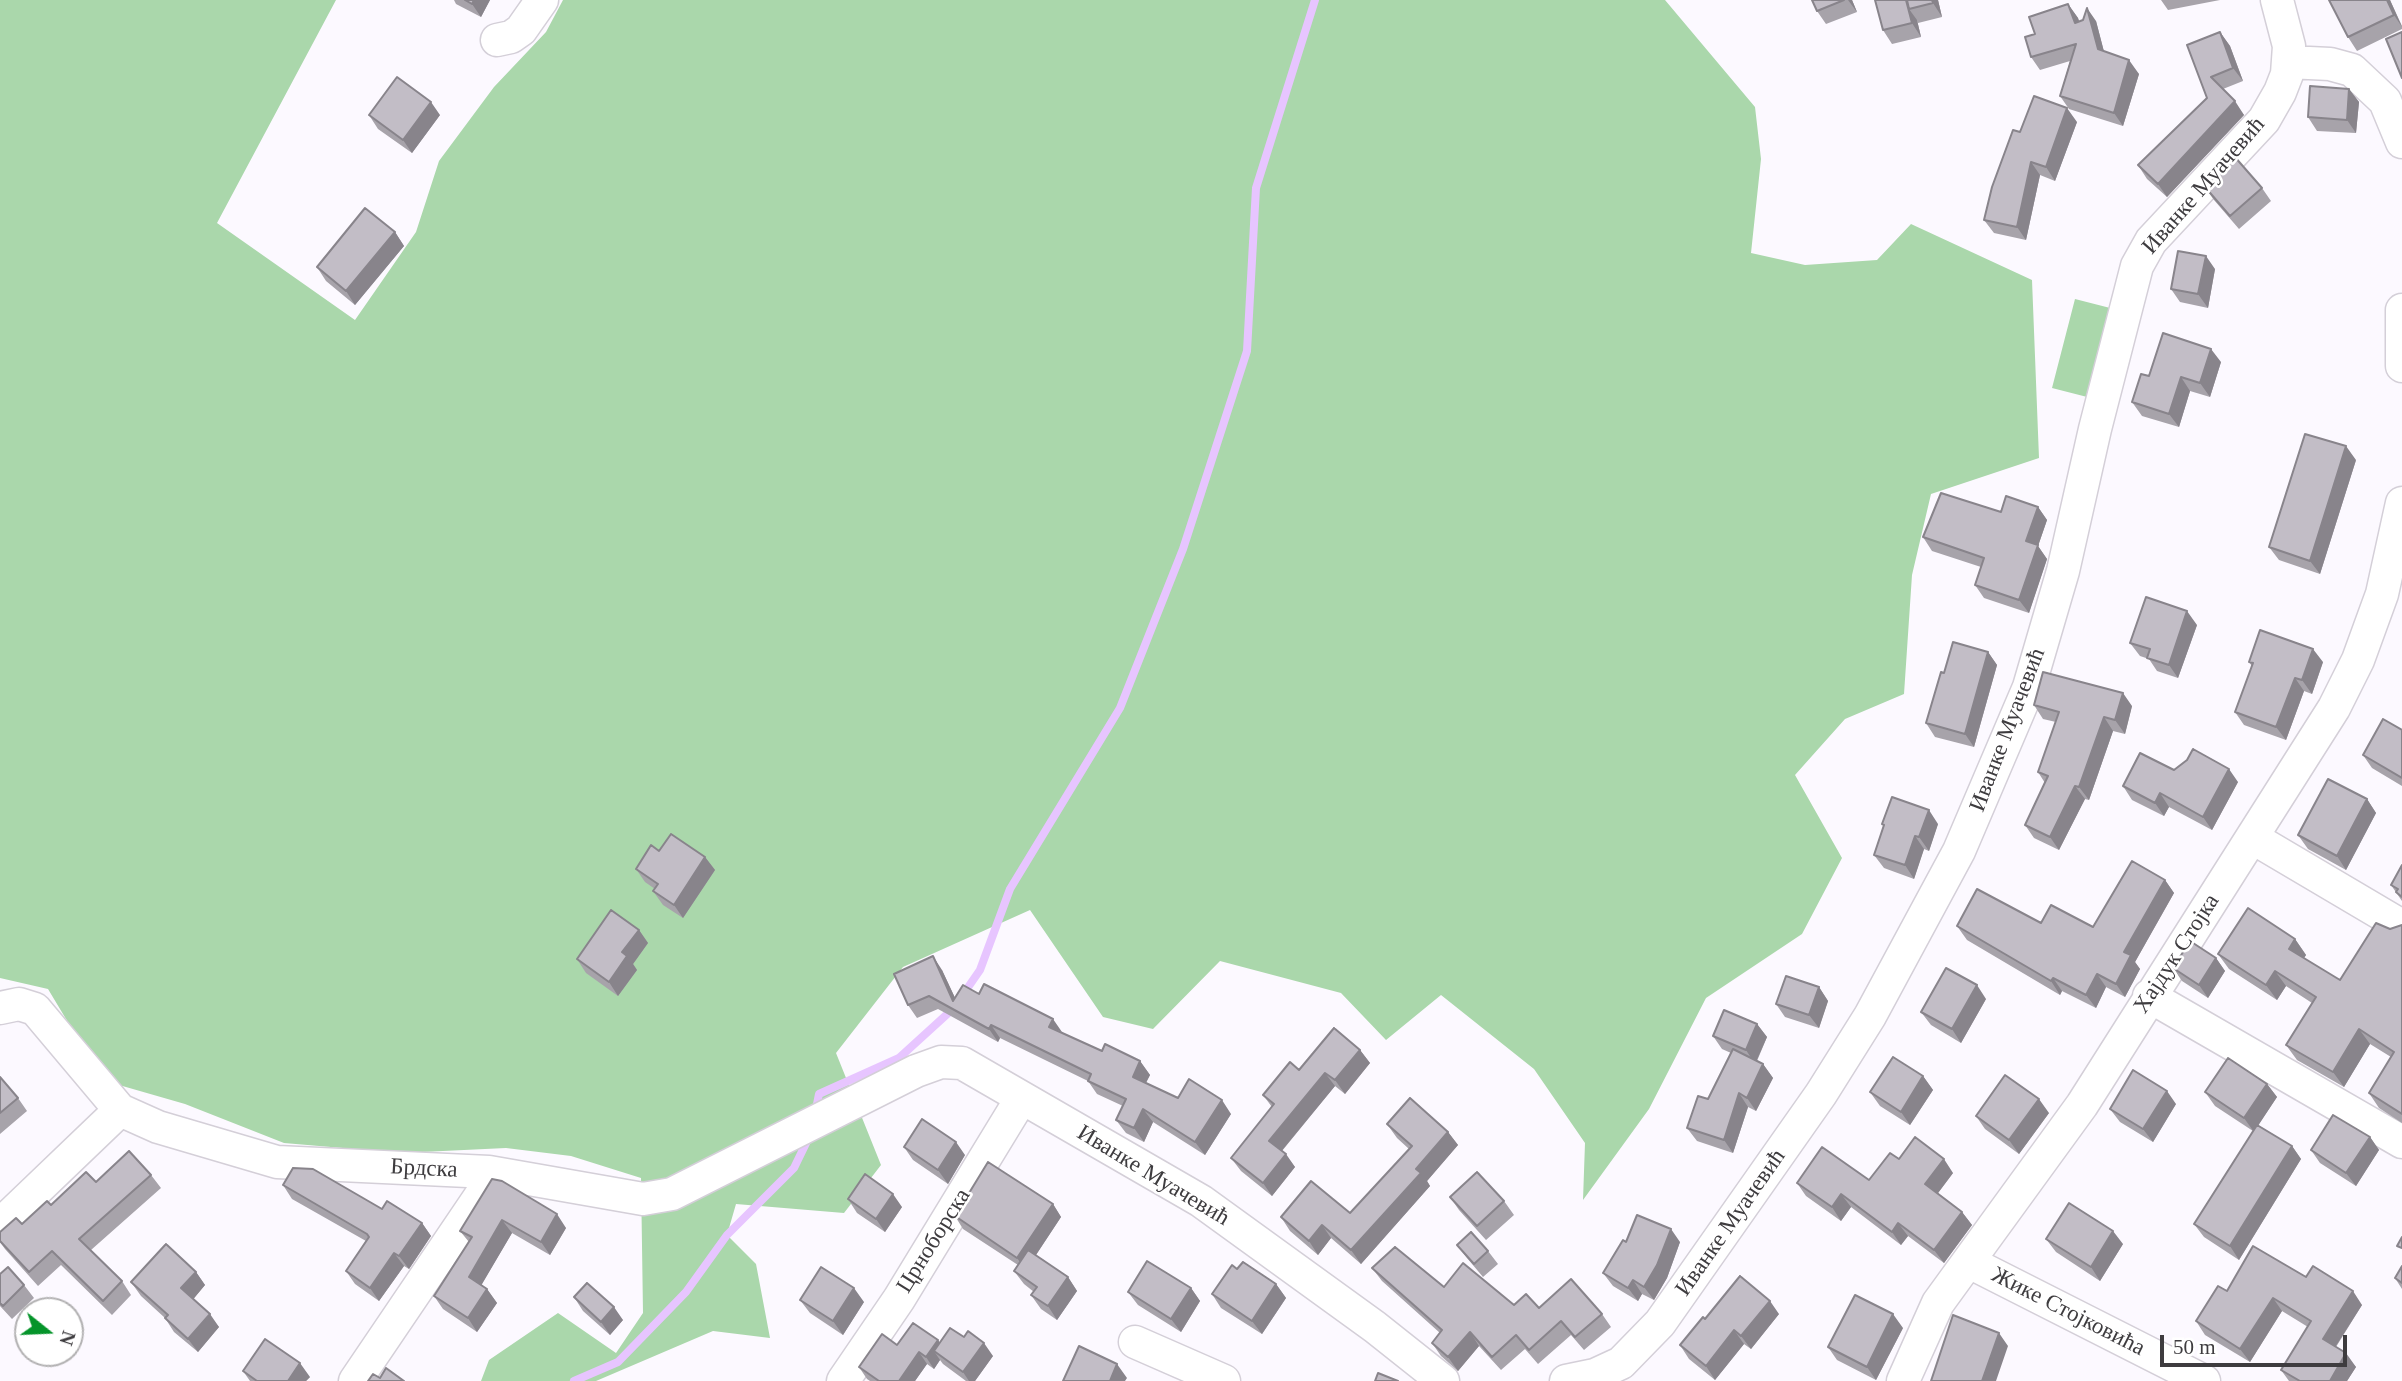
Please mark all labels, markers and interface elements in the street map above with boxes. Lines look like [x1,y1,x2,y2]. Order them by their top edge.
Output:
street label: Иванке Муачевић [2137,112,2271,260]
street label: Иванке Муачевић [1964,644,2052,816]
street label: Хајдук Стојка [2128,889,2226,1019]
street label: Иванке Муачевић [1072,1120,1234,1232]
street label: Иванке Муачевић [1670,1144,1792,1302]
street label: Брдска [390,1153,458,1185]
street label: Црноборска [891,1184,977,1298]
street label: Жике Стојковића [1987,1261,2149,1363]
north arrow [14,1297,84,1367]
scale bar [2164,1322,2351,1366]
text: N [55,1328,80,1348]
text: 50 m [2173,1335,2216,1359]

